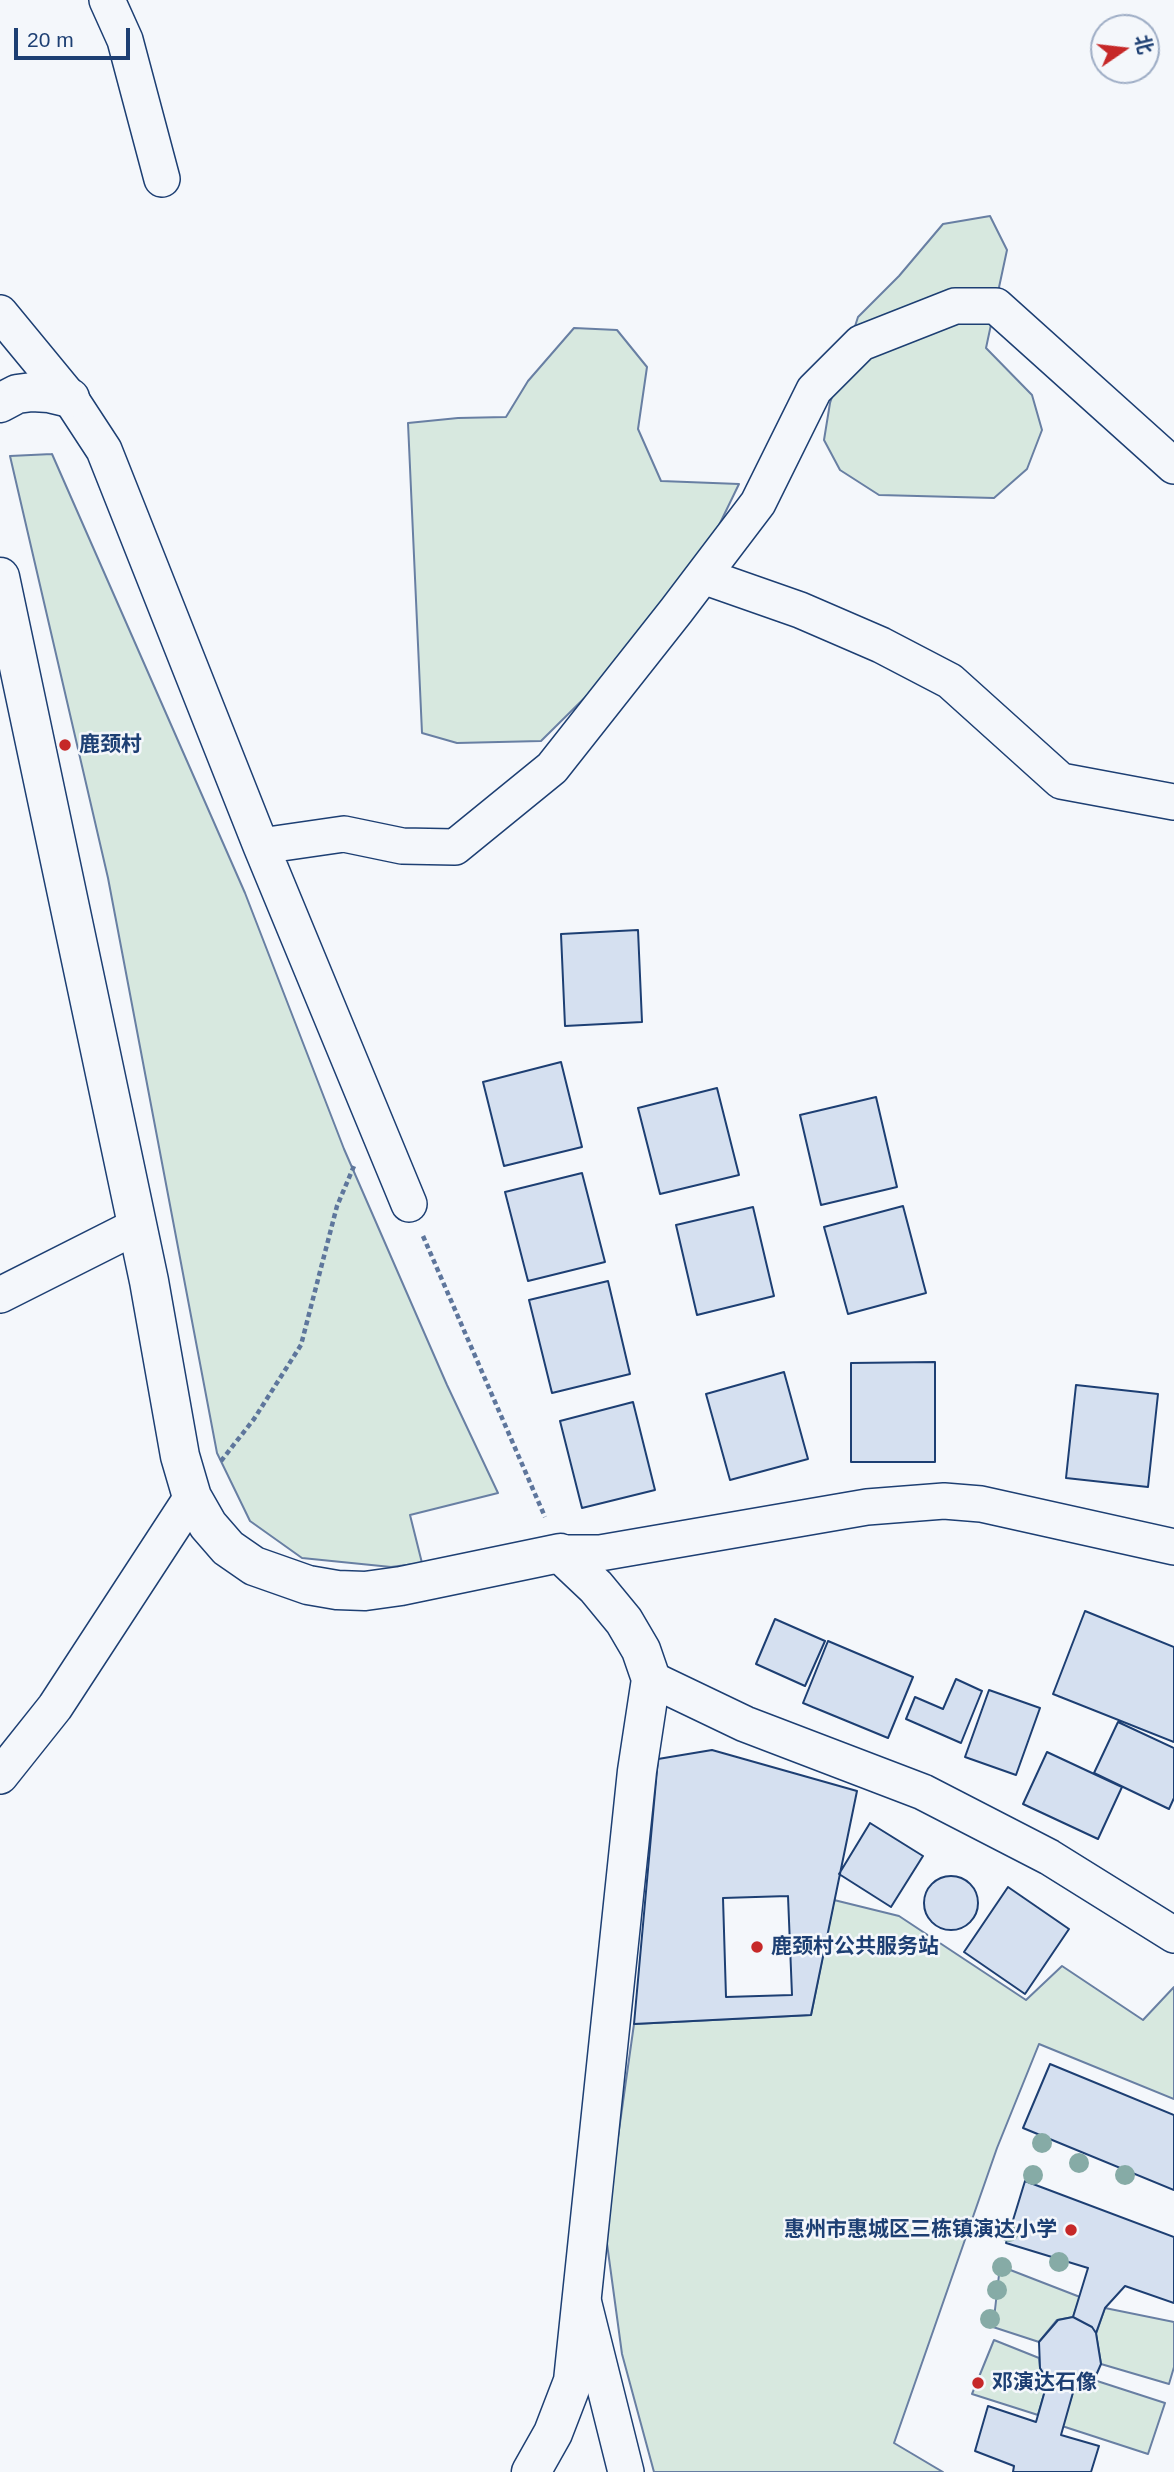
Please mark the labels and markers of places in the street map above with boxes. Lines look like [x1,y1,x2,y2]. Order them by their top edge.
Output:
place label: 鹿颈村 [79,732,142,758]
marker: 鹿颈村 [57,737,73,753]
place label: 鹿颈村公共服务站 [771,1934,939,1960]
marker: 鹿颈村公共服务站 [749,1939,765,1955]
place label: 惠州市惠城区三栋镇演达小学 [784,2217,1057,2243]
marker: 惠州市惠城区三栋镇演达小学 [1063,2222,1079,2238]
place label: 邓演达石像 [992,2370,1097,2396]
marker: 邓演达石像 [970,2375,986,2391]

